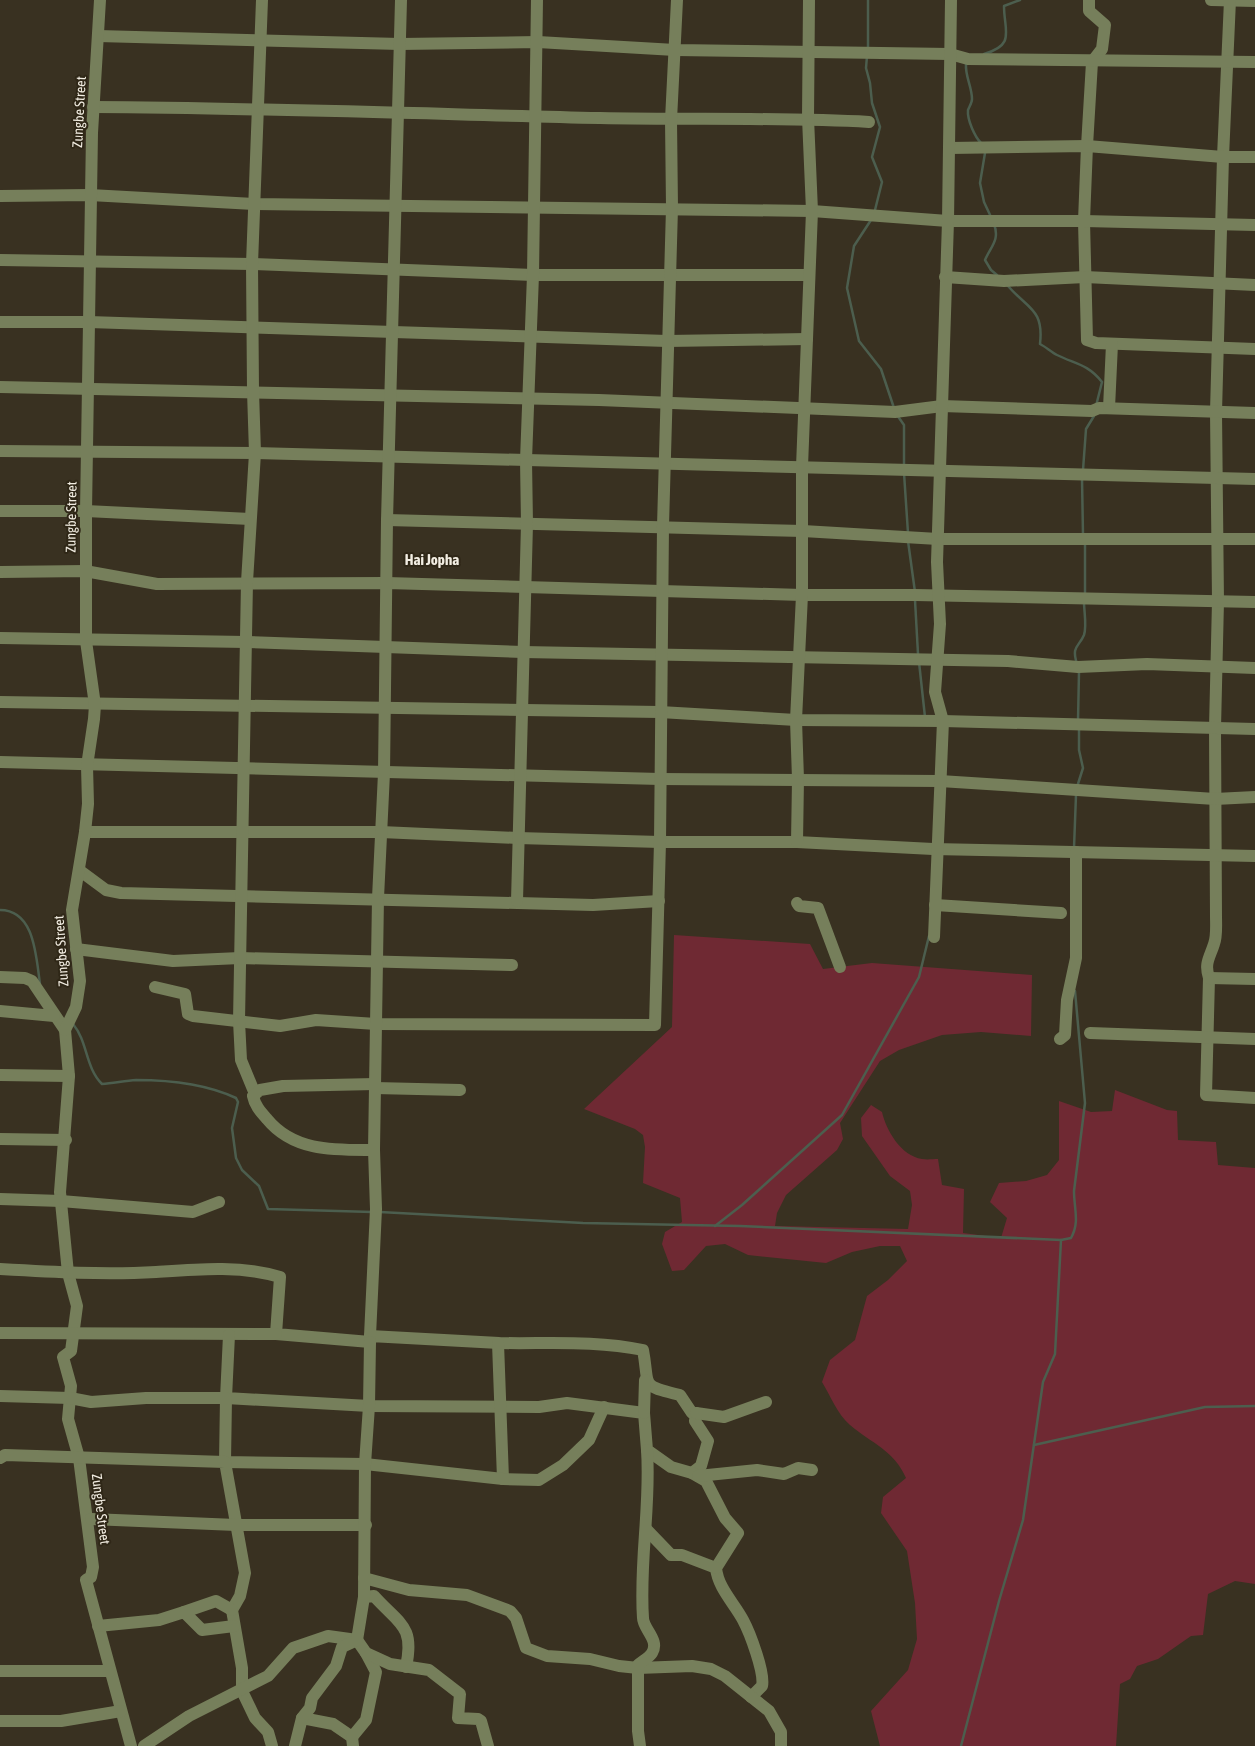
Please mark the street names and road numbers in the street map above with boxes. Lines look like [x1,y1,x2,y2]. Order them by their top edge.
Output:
street label: Zungbe Street [69,76,89,148]
street label: Zungbe Street [62,481,80,553]
street label: Zungbe Street [51,915,71,987]
street label: Zungbe Street [89,1473,113,1545]

